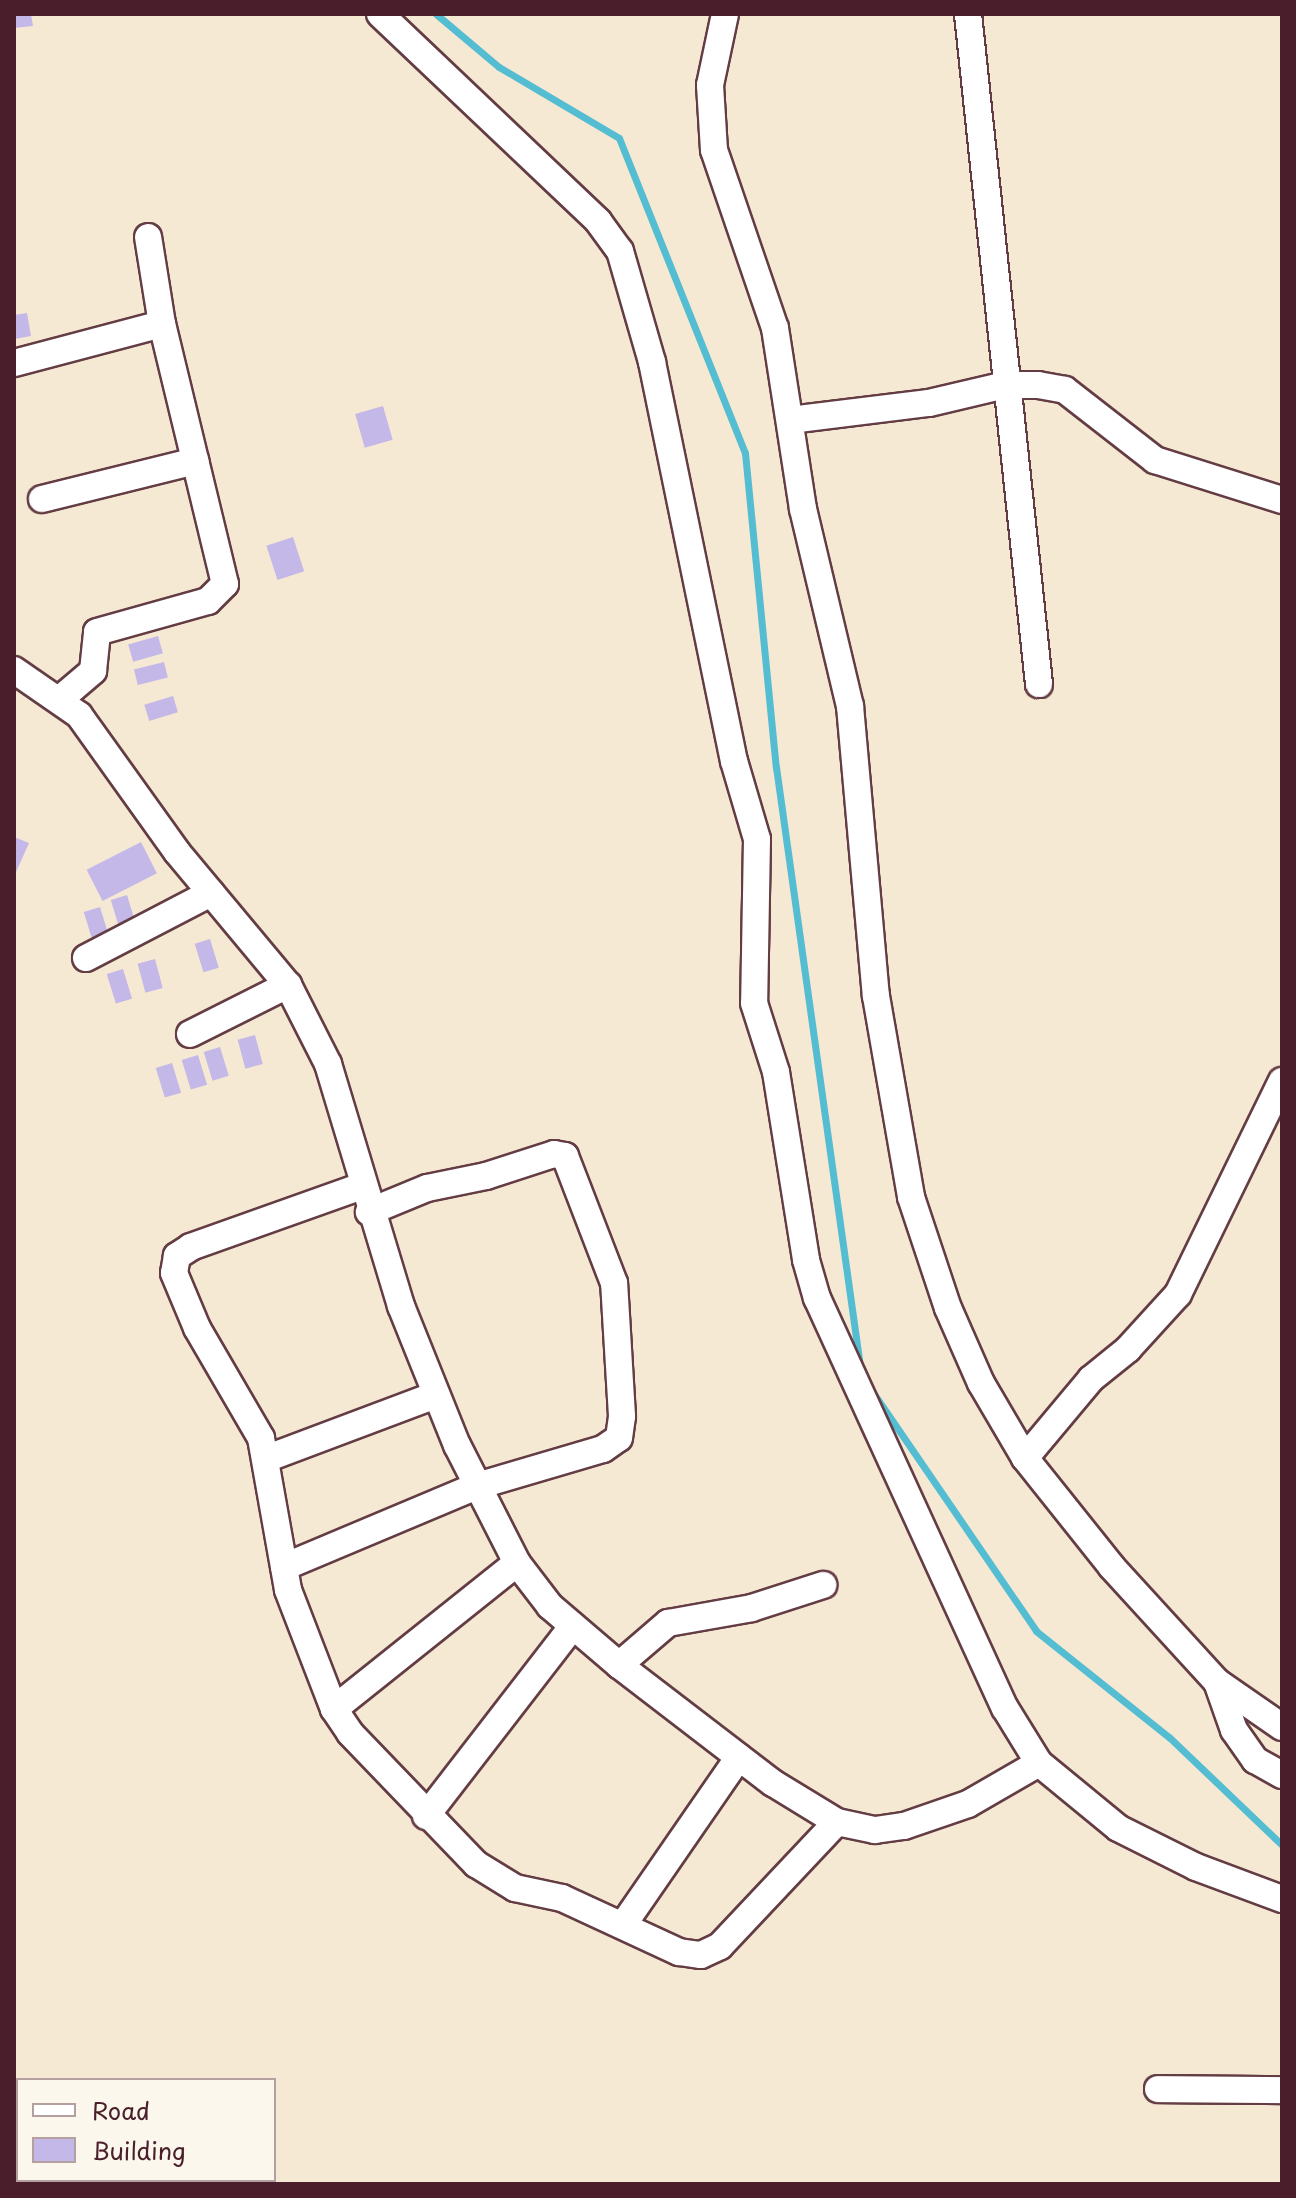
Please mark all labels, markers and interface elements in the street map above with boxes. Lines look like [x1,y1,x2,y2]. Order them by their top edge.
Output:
legend [16,2078,276,2182]
text: Road [92,2092,150,2128]
text: Building [92,2132,186,2168]

